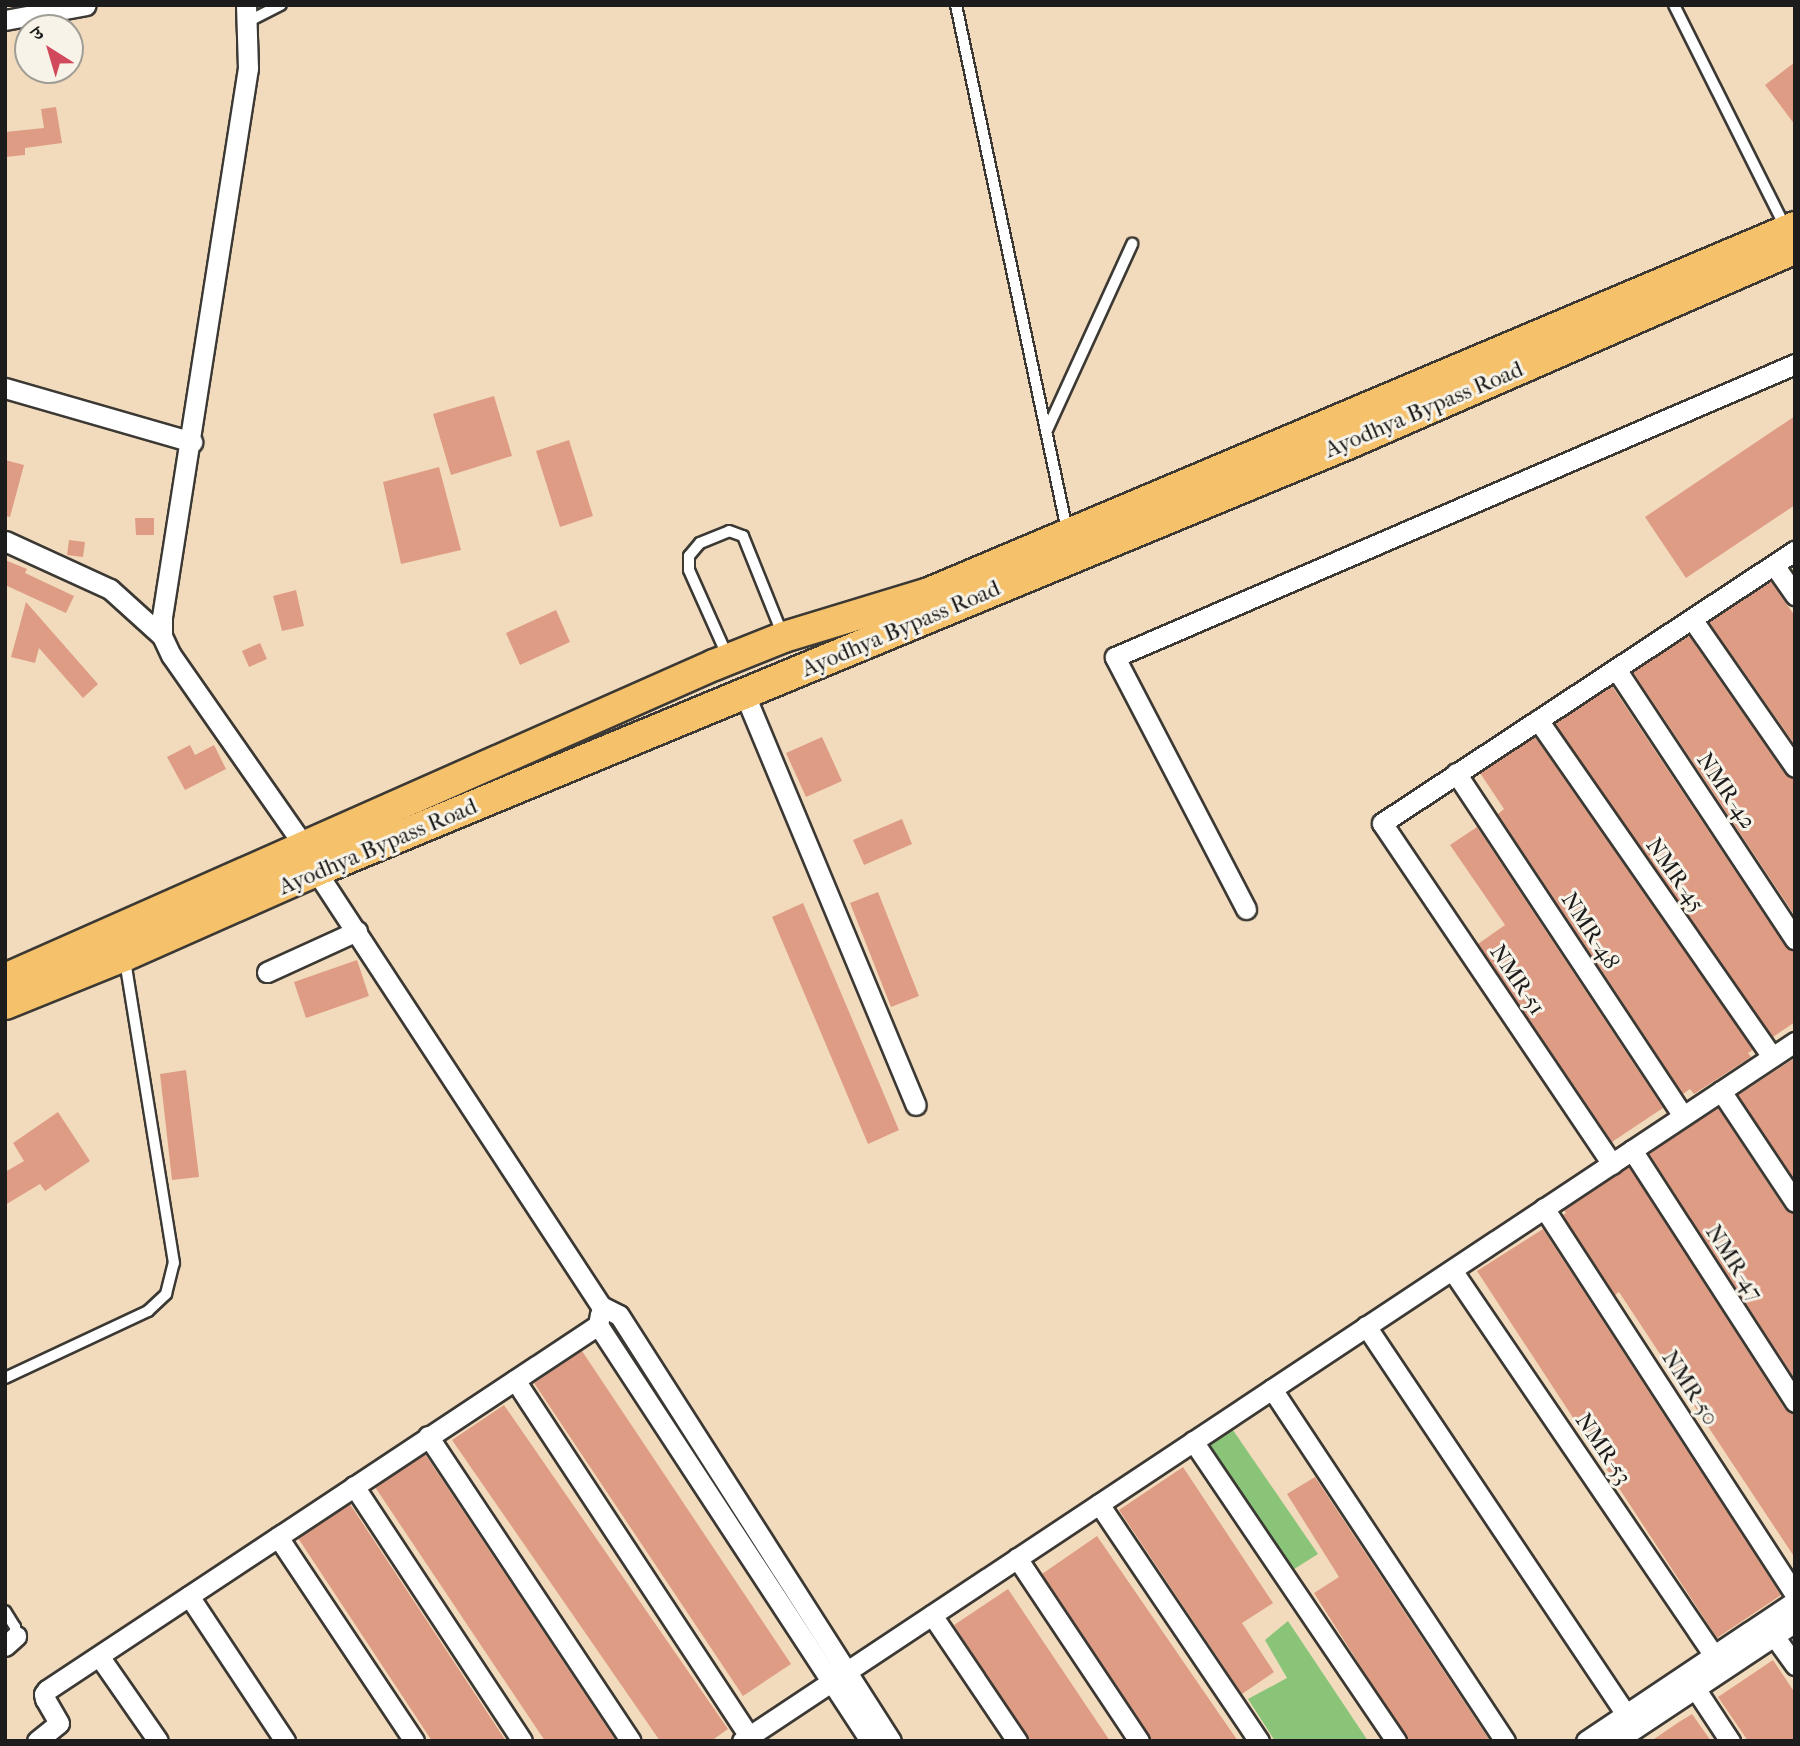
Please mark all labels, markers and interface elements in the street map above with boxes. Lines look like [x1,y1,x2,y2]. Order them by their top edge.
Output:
north arrow [14,14,84,84]
text: उ [27,22,48,46]
street label: Ayodhya Bypass Road [1321,356,1527,464]
street label: Ayodhya Bypass Road [798,575,1004,683]
street label: NMR-42 [1690,747,1762,835]
street label: Ayodhya Bypass Road [275,793,481,901]
street label: NMR-45 [1640,833,1710,917]
street label: NMR-48 [1555,887,1625,975]
street label: NMR-51 [1483,939,1551,1021]
street label: NMR-47 [1699,1220,1769,1306]
street label: NMR-50 [1656,1345,1724,1431]
street label: NMR-53 [1569,1408,1637,1490]

